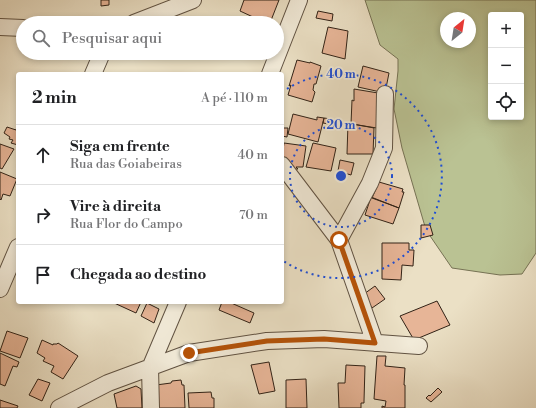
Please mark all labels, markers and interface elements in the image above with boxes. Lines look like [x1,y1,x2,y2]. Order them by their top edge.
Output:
north arrow [440,12,476,48]
map controls [488,12,524,120]
button: + [488,12,524,48]
search box [16,16,284,60]
icon: search [30,27,52,49]
text: Pesquisar aqui [62,29,162,48]
button: − [488,48,524,84]
text: 40 m [326,67,356,82]
button: locate [488,84,524,120]
text: 2 min [32,87,77,109]
text: A pé · 110 m [201,90,268,106]
text: 20 m [326,118,356,133]
text: Siga em frente [70,137,170,156]
icon: ahead [32,144,54,166]
text: 40 m [238,147,268,163]
text: Rua das Goiabeiras [70,156,182,172]
centre of rings [334,169,348,183]
text: Vire à direita [70,197,161,216]
icon: right [32,204,54,226]
text: 70 m [239,207,268,223]
text: Rua Flor do Campo [70,216,183,232]
route start [330,231,348,249]
icon: arrive [32,264,54,286]
text: Chegada ao destino [70,265,206,284]
route end [180,344,198,362]

